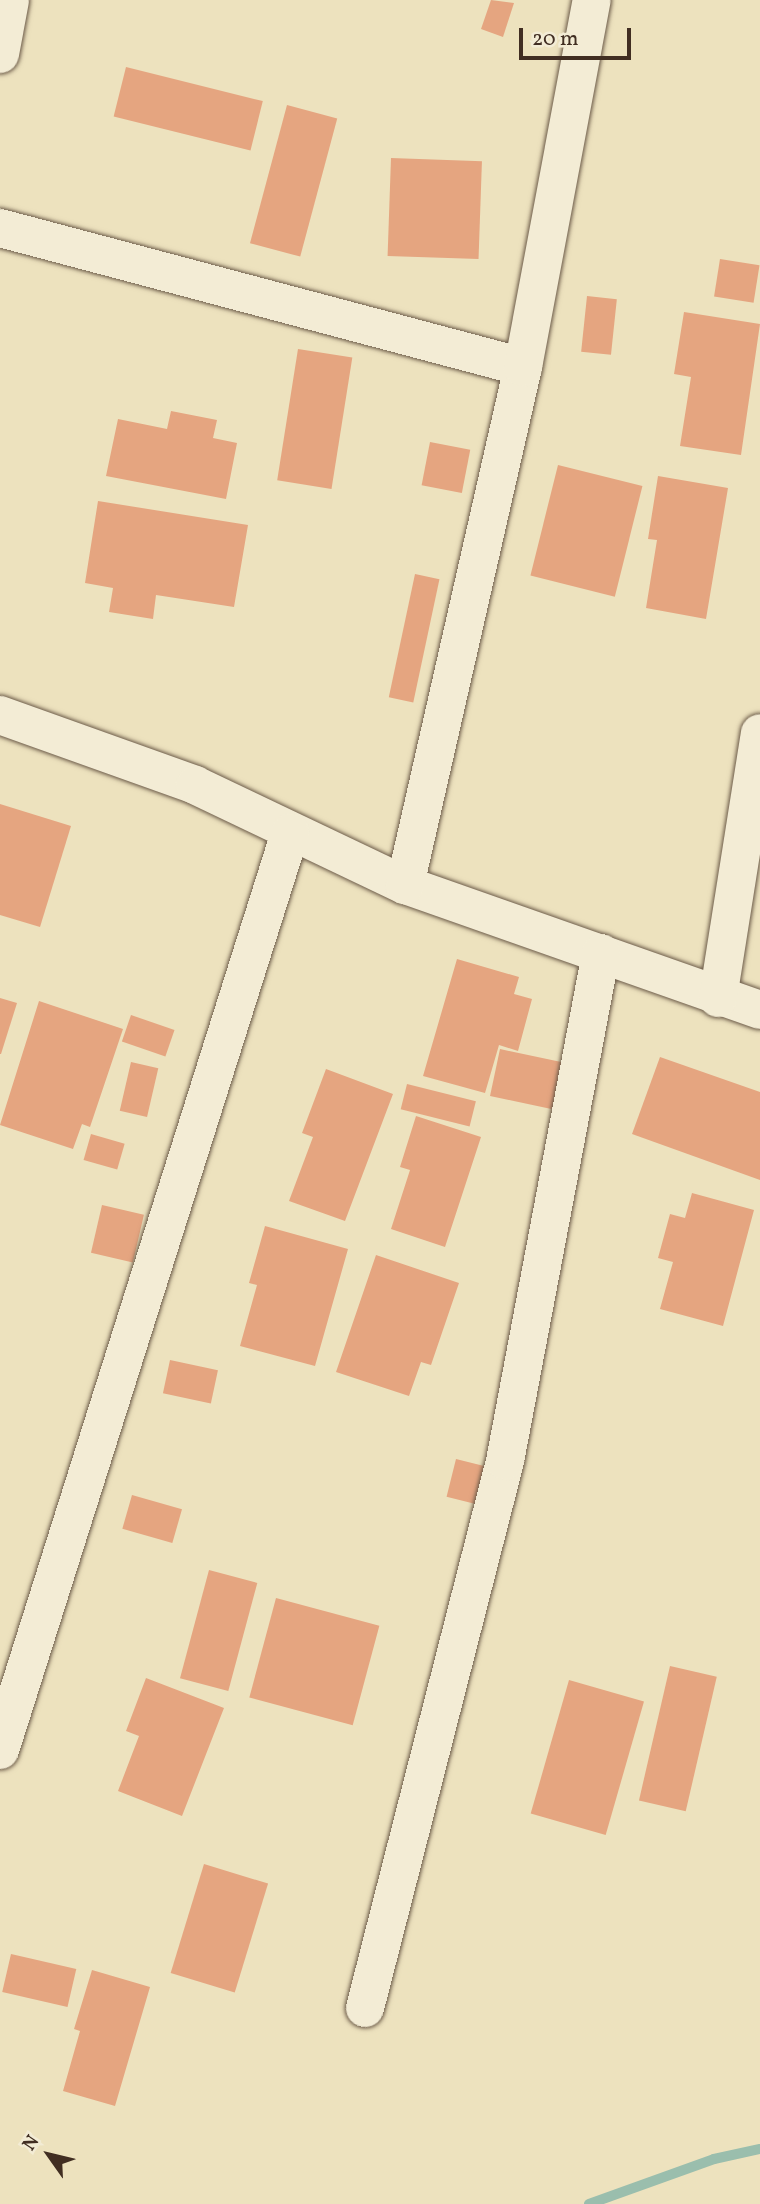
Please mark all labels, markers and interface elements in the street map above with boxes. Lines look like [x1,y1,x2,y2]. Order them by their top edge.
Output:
scale bar [522,14,634,58]
text: 20 m [532,25,578,54]
north arrow [14,2120,84,2190]
text: N [17,2130,46,2156]

